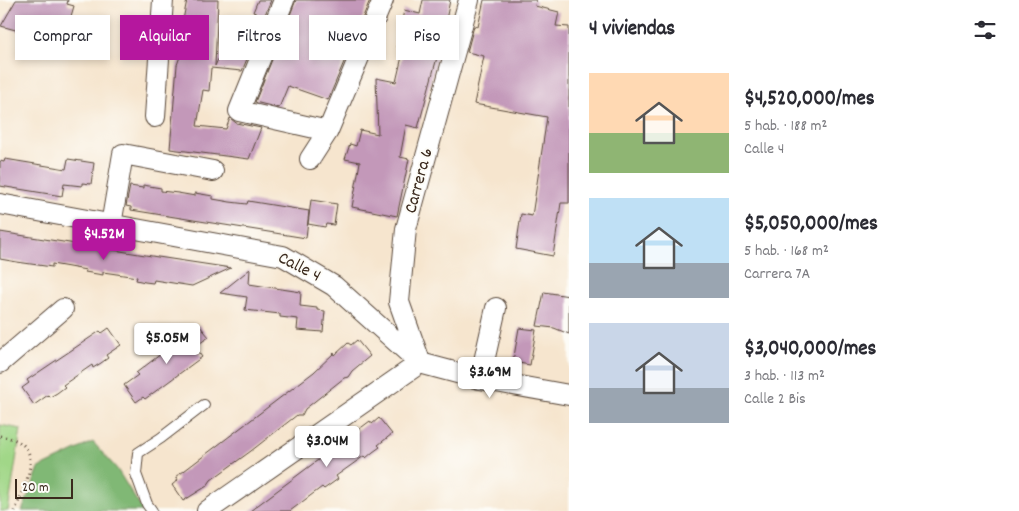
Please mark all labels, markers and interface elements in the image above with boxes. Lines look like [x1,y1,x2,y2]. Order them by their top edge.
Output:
chip: Comprar [15,15,110,60]
chip: Alquilar [120,15,209,60]
chip: Filtros [219,15,299,60]
chip: Nuevo [309,15,386,60]
chip: Piso [396,15,459,60]
text: 4 viviendas [589,15,675,45]
icon: filters [971,16,999,44]
text: $4,520,000/mes [744,85,875,115]
icon: home [629,93,689,153]
text: 5 hab. · 188 m² [744,115,827,138]
text: Calle 4 [744,138,784,161]
street label: Carrera 6 [399,146,441,216]
text: $5,050,000/mes [744,210,878,240]
pin: $4.52M [63,218,145,261]
icon: home [629,218,689,278]
text: $4.52M [83,223,125,246]
text: 5 hab. · 168 m² [744,240,829,263]
street label: Calle 4 [273,247,325,289]
text: Carrera 7A [744,263,810,286]
pin: $5.05M [126,322,208,365]
text: $5.05M [145,327,189,350]
text: $3,040,000/mes [744,335,876,365]
icon: home [629,343,689,403]
pin: $3.69M [449,356,531,399]
text: $3.69M [469,361,511,384]
text: 3 hab. · 113 m² [744,365,825,388]
text: Calle 2 Bis [744,388,806,411]
pin: $3.04M [286,426,368,468]
text: $3.04M [306,430,348,453]
scale bar [15,476,72,499]
text: 20 m [22,478,49,498]

